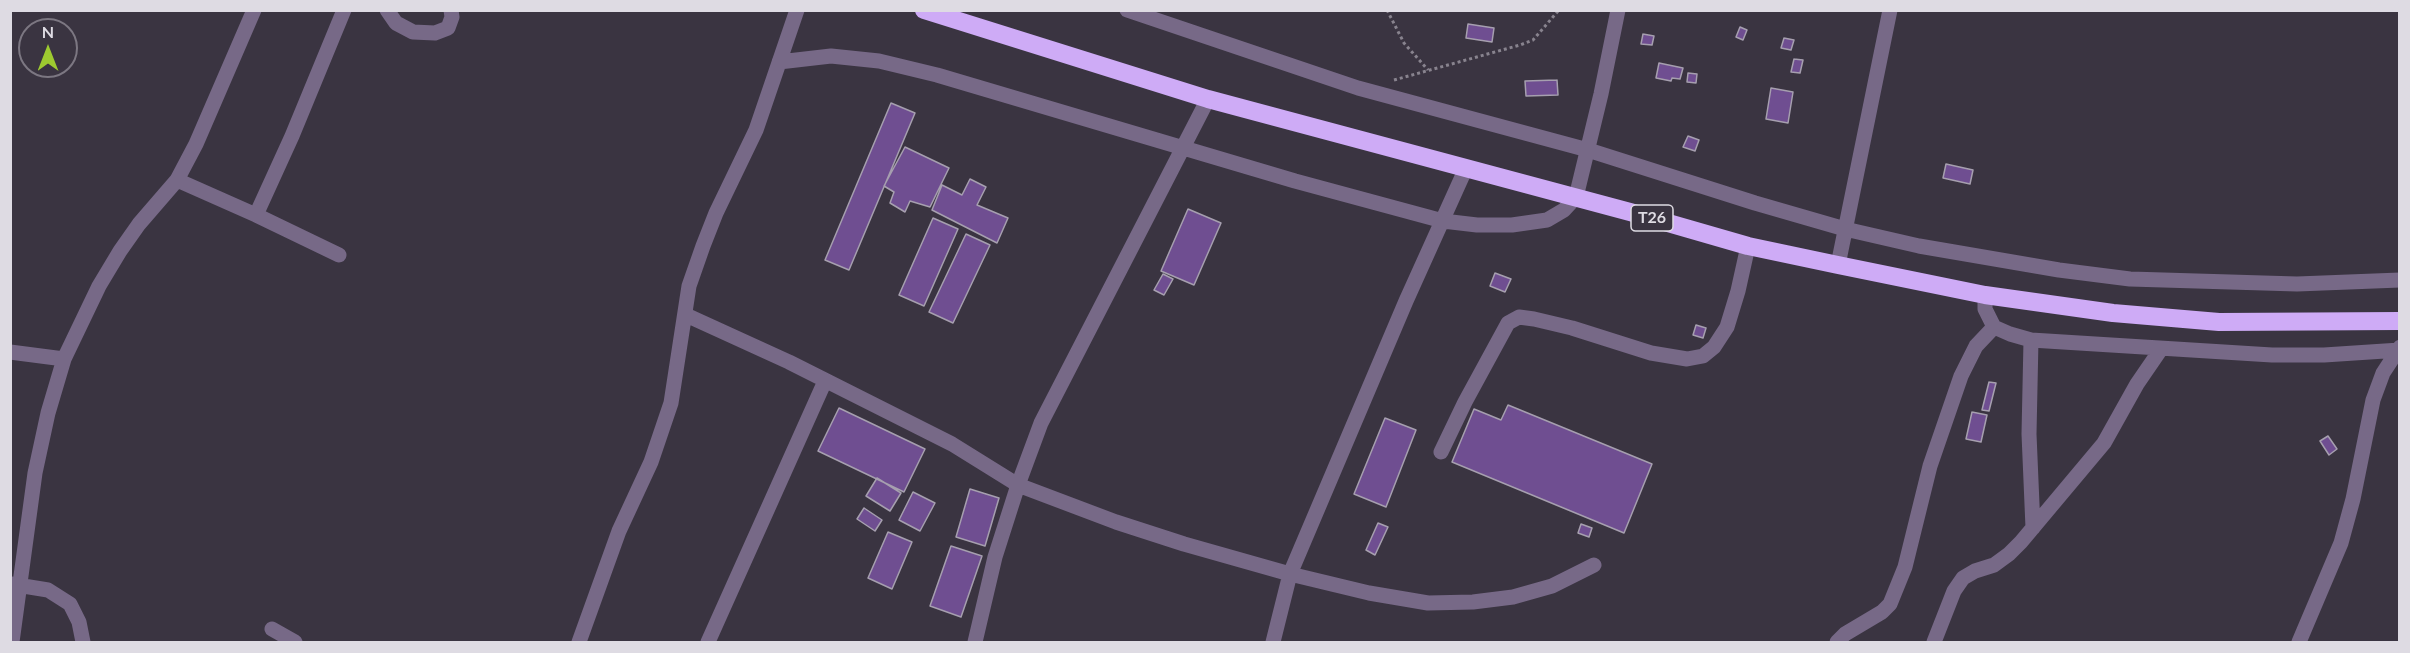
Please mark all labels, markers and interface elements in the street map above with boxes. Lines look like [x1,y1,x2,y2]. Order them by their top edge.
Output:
north arrow [18,18,78,78]
text: N [42,22,54,41]
road number: T26 [1631,205,1673,231]

